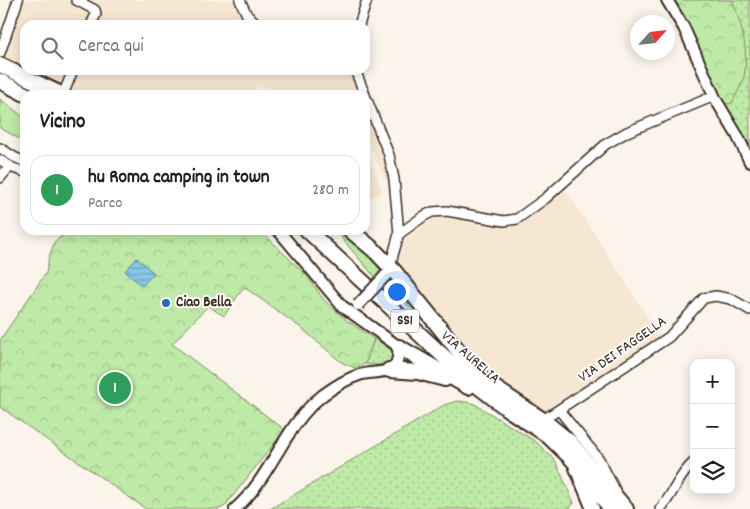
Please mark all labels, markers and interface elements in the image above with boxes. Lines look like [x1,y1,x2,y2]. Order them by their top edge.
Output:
north arrow [630,15,675,60]
search box [20,20,370,75]
icon: search [38,34,66,62]
text: Cerca qui [78,34,144,61]
text: Vicino [40,108,85,138]
text: hu Roma camping in town [88,165,270,192]
text: 1 [55,179,59,202]
text: 280 m [312,179,349,202]
text: Parco [88,192,122,215]
your location [384,279,410,305]
place label: Ciao Bella [176,292,232,314]
marker: Ciao Bella [160,297,172,309]
road number: SS1 [391,310,419,332]
street label: VIA DEI FAGGELLA [574,311,672,389]
street label: VIA AURELIA [436,326,504,390]
map controls [690,359,735,494]
button: + [690,359,735,404]
pin: 1 [99,369,131,407]
button: − [690,404,735,449]
button: layers [690,449,735,494]

